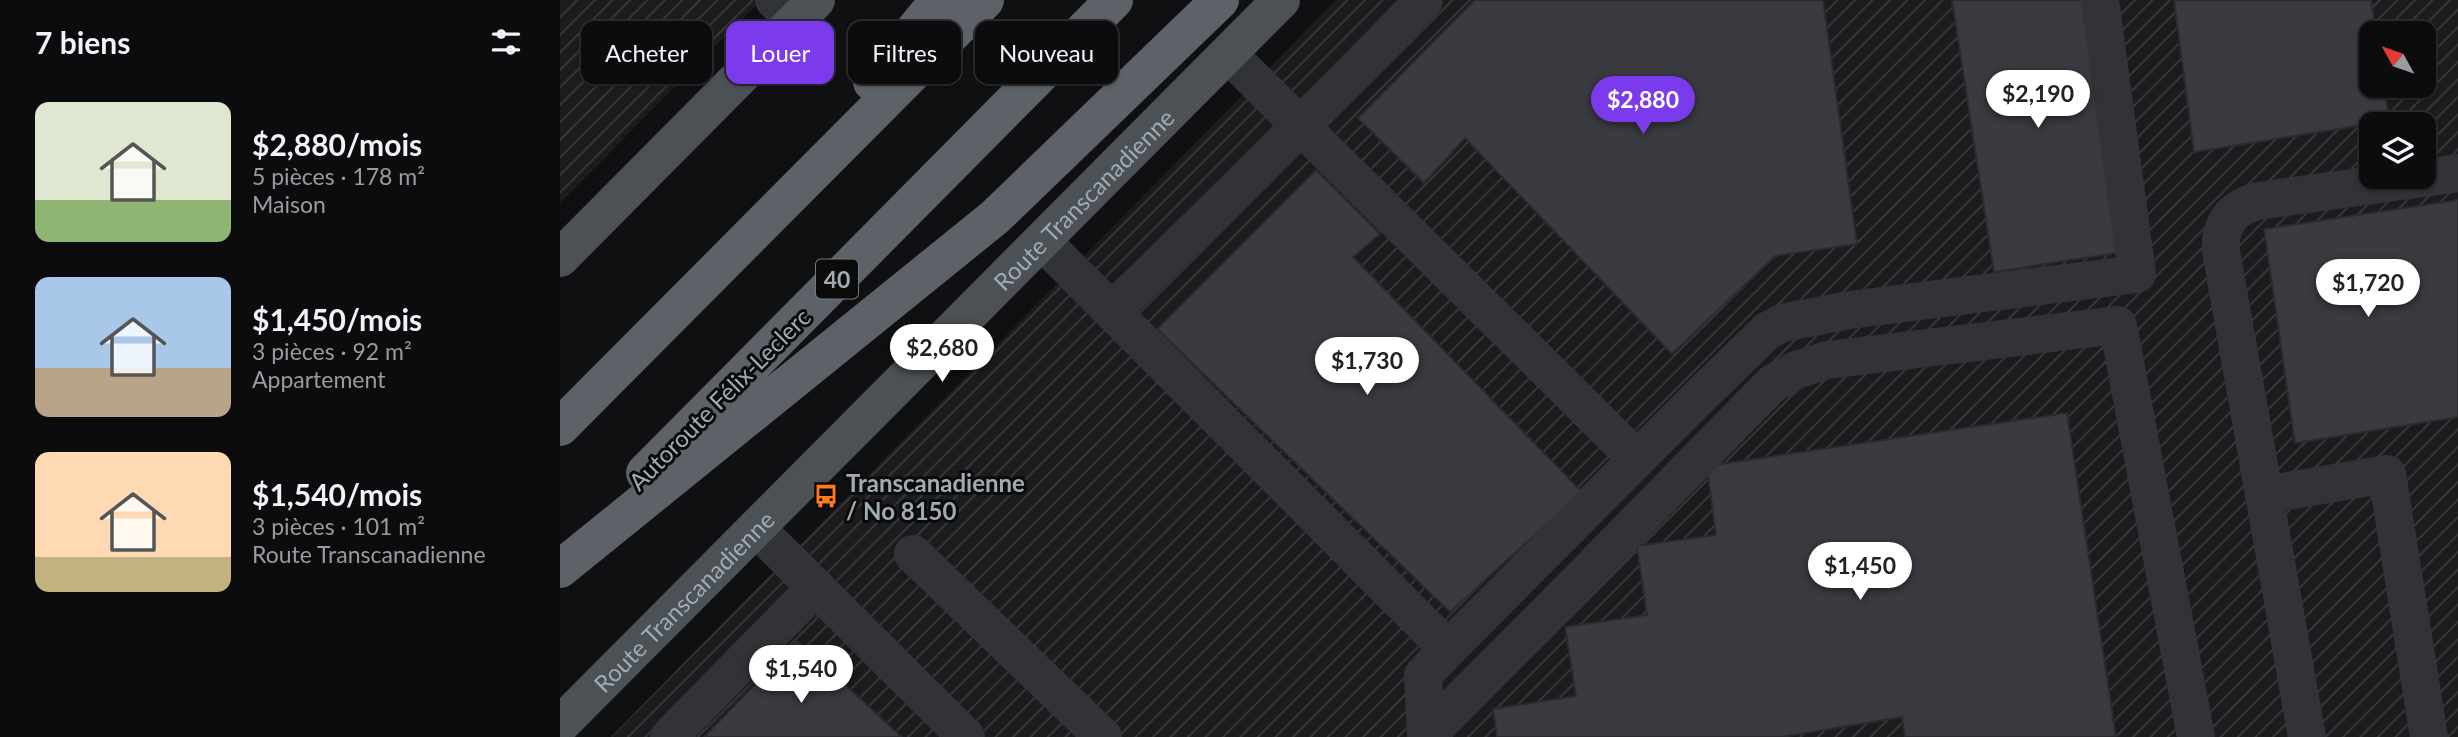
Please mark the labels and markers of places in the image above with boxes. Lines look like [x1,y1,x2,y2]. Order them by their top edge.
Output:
pin: $2,190 [1981,71,2095,130]
pin: $2,880 [1586,76,1700,136]
pin: $1,720 [2311,260,2425,319]
pin: $2,680 [885,324,999,384]
pin: $1,730 [1310,338,1424,397]
place label: Transcanadienne / No 8150 [846,468,1025,525]
bus stop icon: Transcanadienne / No 8150 [812,482,840,510]
pin: $1,450 [1803,542,1917,602]
pin: $1,540 [744,646,858,705]

